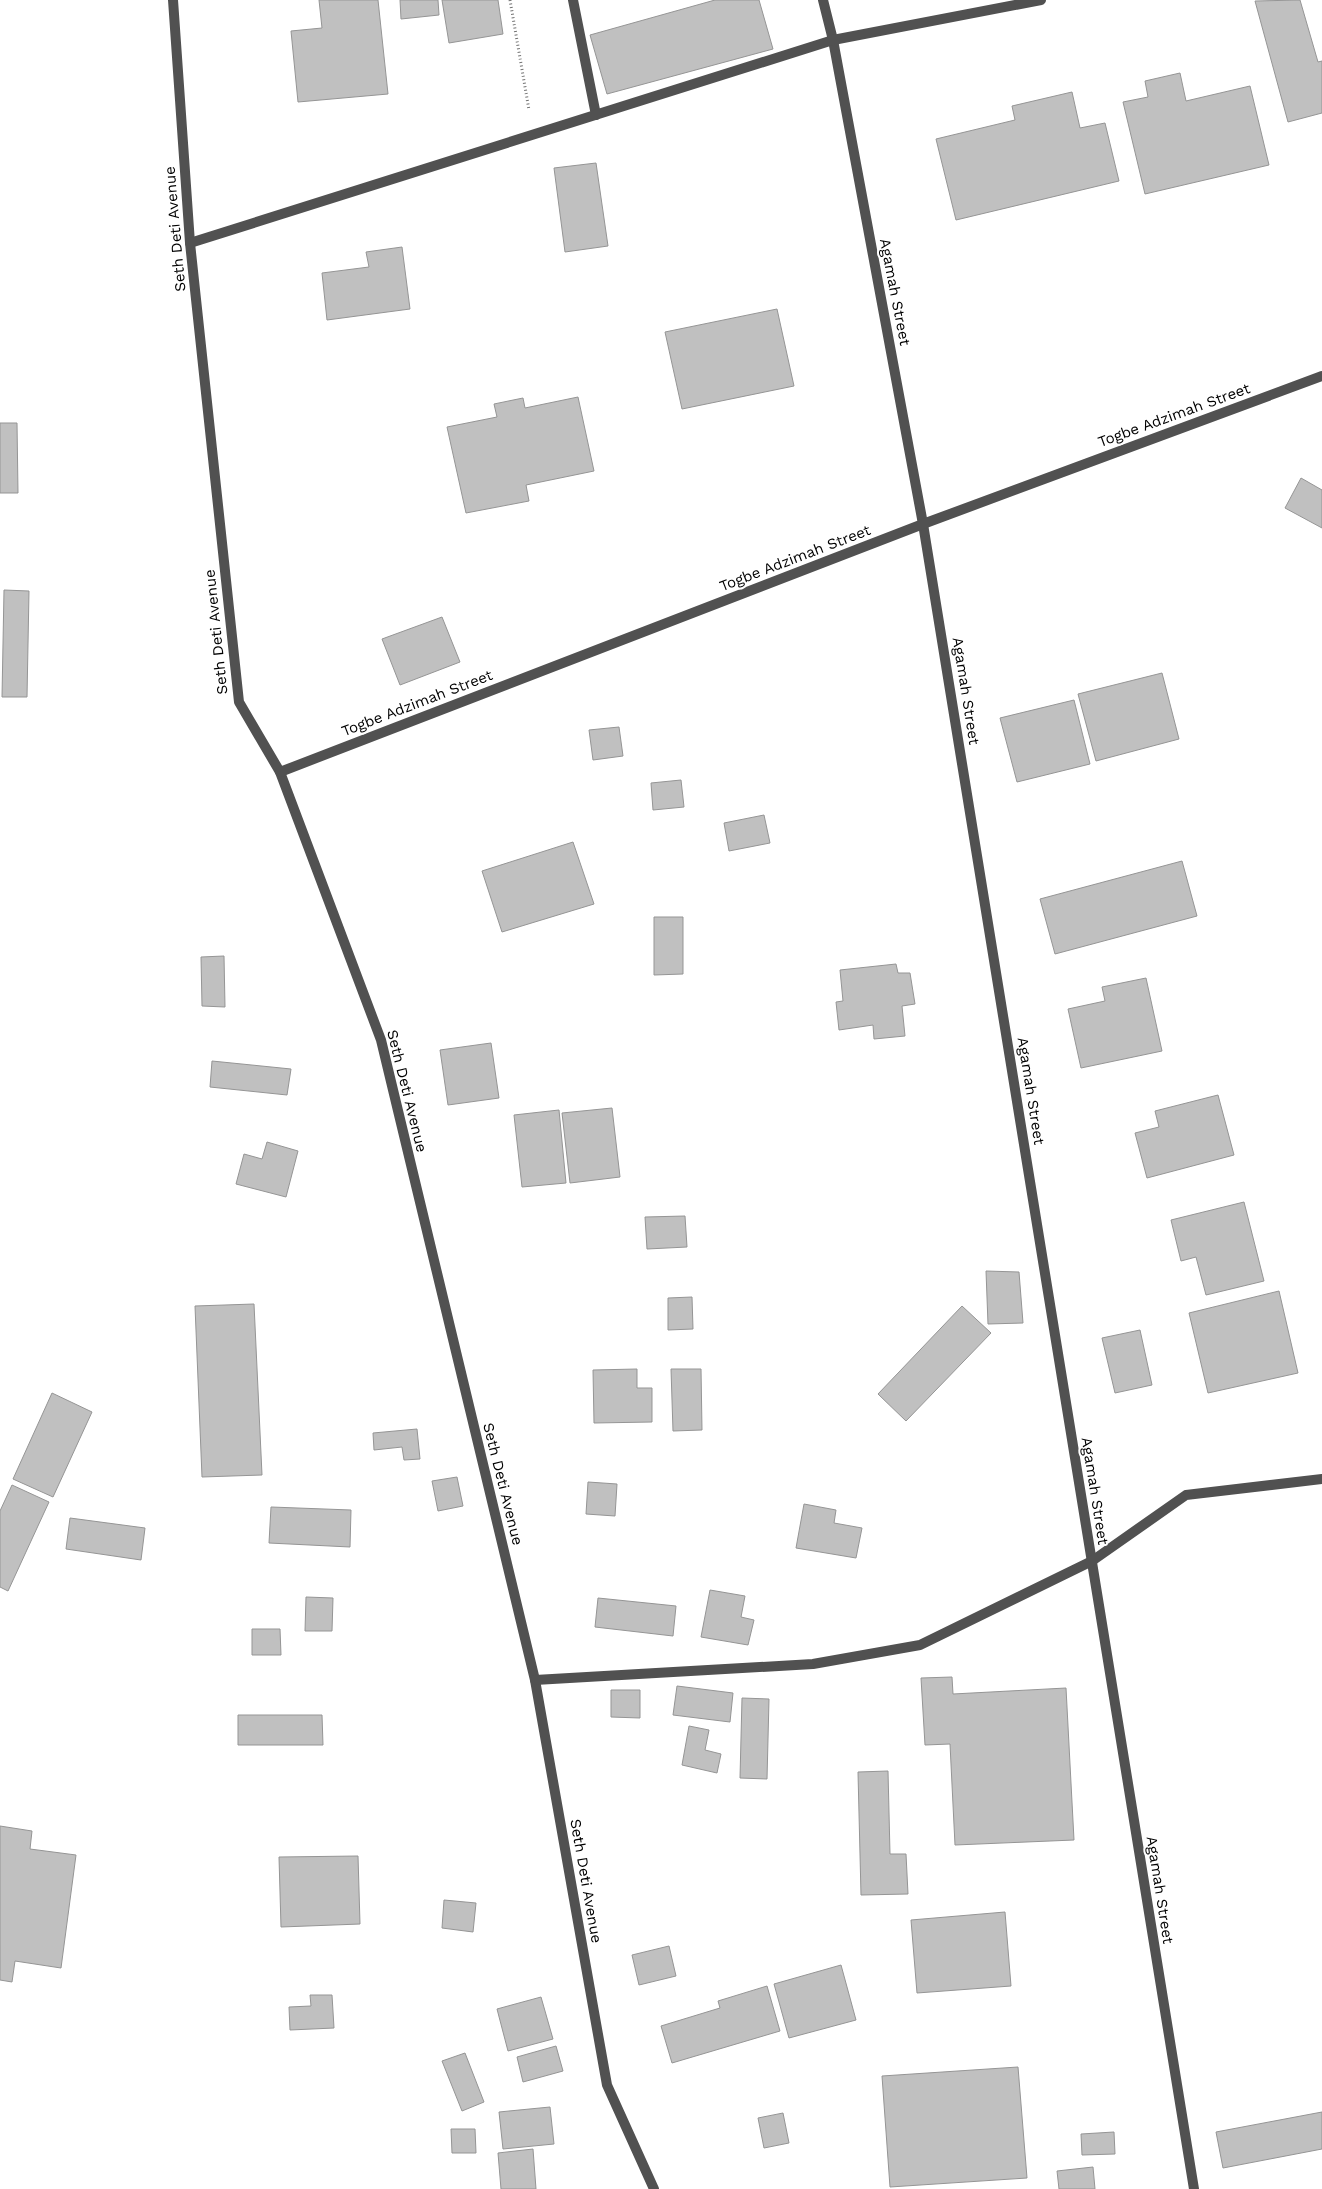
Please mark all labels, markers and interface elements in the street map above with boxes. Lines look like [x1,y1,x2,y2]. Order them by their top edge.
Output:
street label: Seth Deti Avenue [161,166,189,292]
street label: Agamah Street [876,237,914,348]
street label: Togbe Adzimah Street [1096,379,1253,451]
street label: Togbe Adzimah Street [717,521,874,595]
street label: Seth Deti Avenue [200,568,232,696]
street label: Agamah Street [949,636,984,747]
street label: Togbe Adzimah Street [339,666,496,740]
street label: Seth Deti Avenue [383,1028,431,1154]
street label: Agamah Street [1014,1036,1049,1147]
street label: Seth Deti Avenue [479,1421,527,1547]
street label: Agamah Street [1078,1436,1113,1547]
street label: Seth Deti Avenue [566,1817,606,1945]
street label: Agamah Street [1143,1835,1178,1946]

